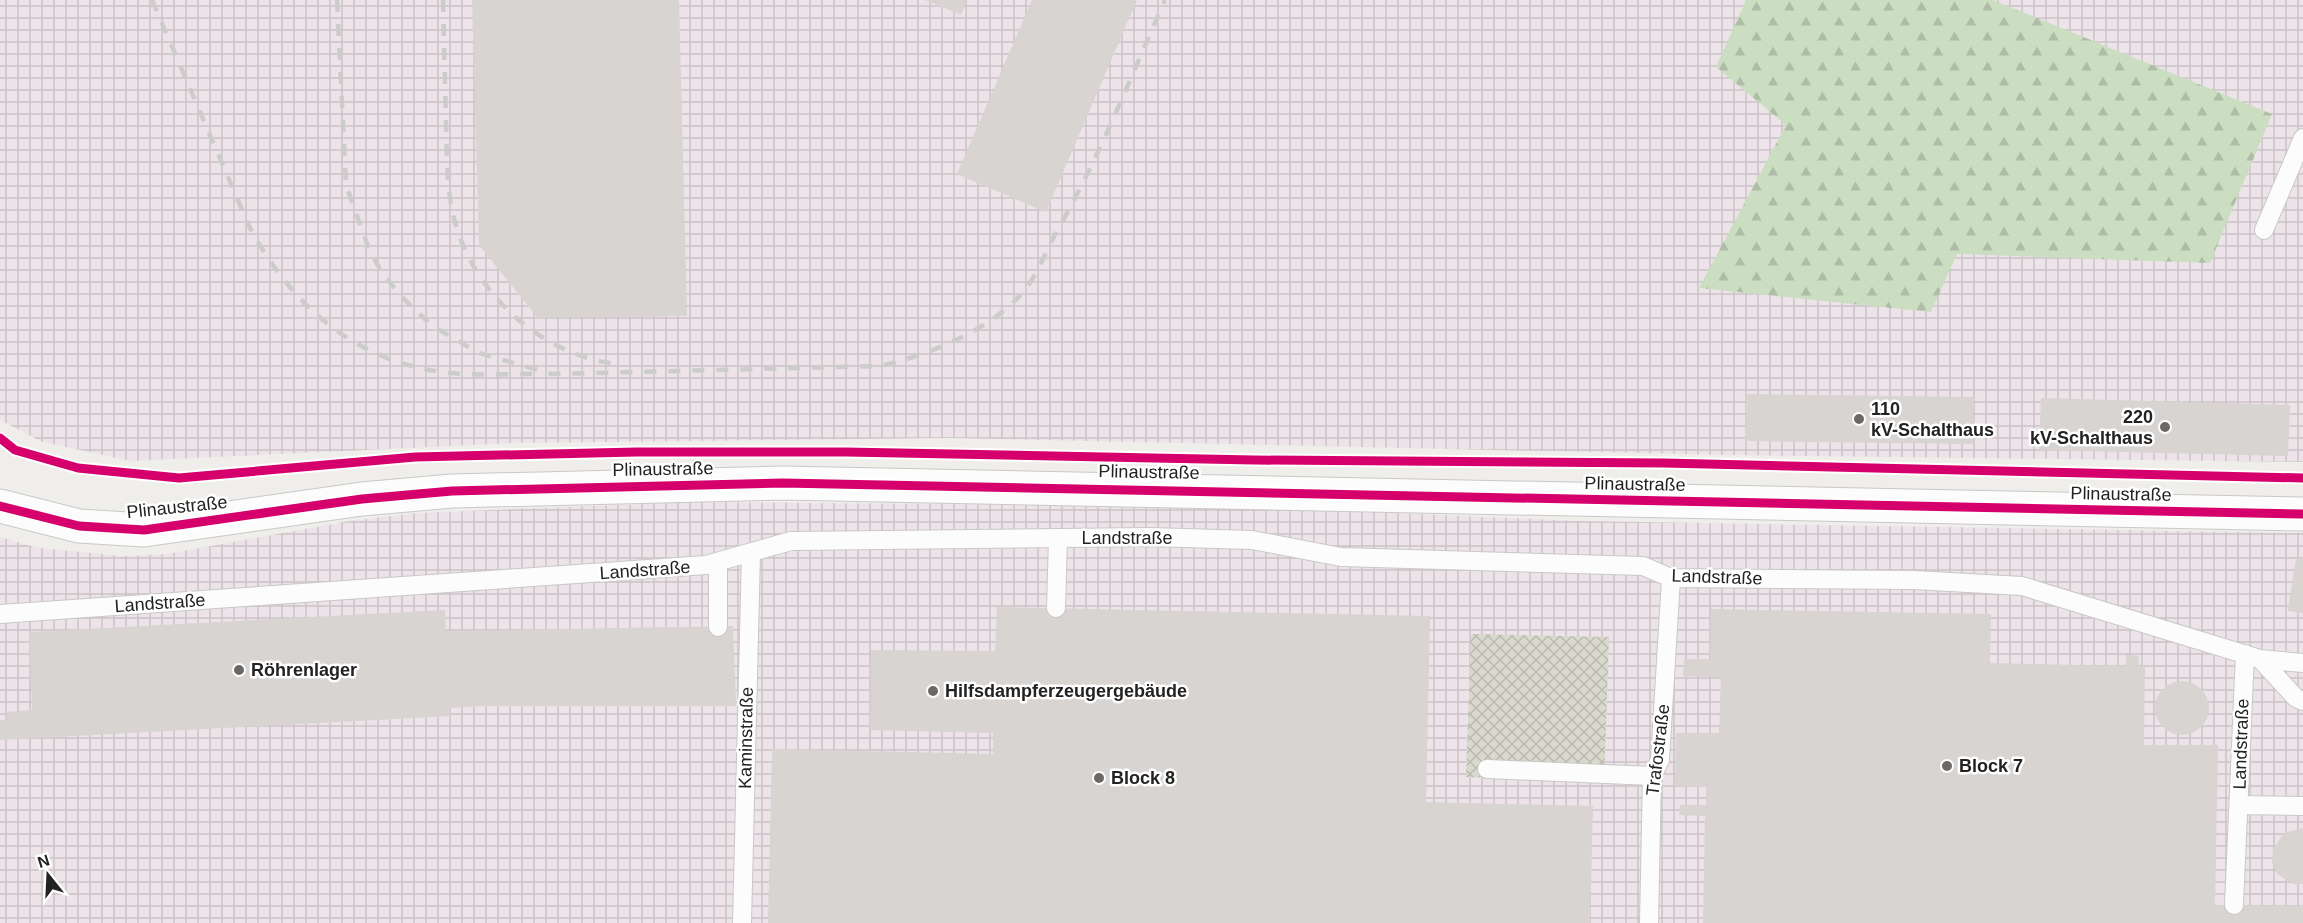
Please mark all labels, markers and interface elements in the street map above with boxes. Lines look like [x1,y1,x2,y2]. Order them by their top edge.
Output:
place label: 110 kV-Schalthaus [1871,399,1994,440]
place label: 220 kV-Schalthaus [2030,407,2153,448]
marker: 110 kV-Schalthaus [1852,412,1866,426]
marker: 220 kV-Schalthaus [2158,420,2172,434]
street label: Plinaustraße [612,458,714,480]
street label: Plinaustraße [1098,461,1200,483]
street label: Plinaustraße [1584,473,1686,495]
street label: Plinaustraße [2070,483,2172,505]
street label: Plinaustraße [126,492,228,522]
street label: Landstraße [1081,528,1173,548]
street label: Landstraße [599,557,691,583]
street label: Landstraße [1671,565,1763,589]
street label: Landstraße [114,590,206,616]
place label: Röhrenlager [251,660,357,680]
marker: Röhrenlager [232,663,246,677]
place label: Hilfsdampferzeugergebäude [945,681,1187,701]
marker: Hilfsdampferzeugergebäude [926,684,940,698]
street label: Kaminstraße [735,687,757,789]
street label: Landstraße [2229,698,2253,790]
street label: Trafostraße [1642,703,1674,797]
place label: Block 7 [1959,756,2023,776]
marker: Block 7 [1940,759,1954,773]
place label: Block 8 [1111,768,1175,788]
marker: Block 8 [1092,771,1106,785]
north arrow [18,845,78,905]
text: N [35,851,52,871]

